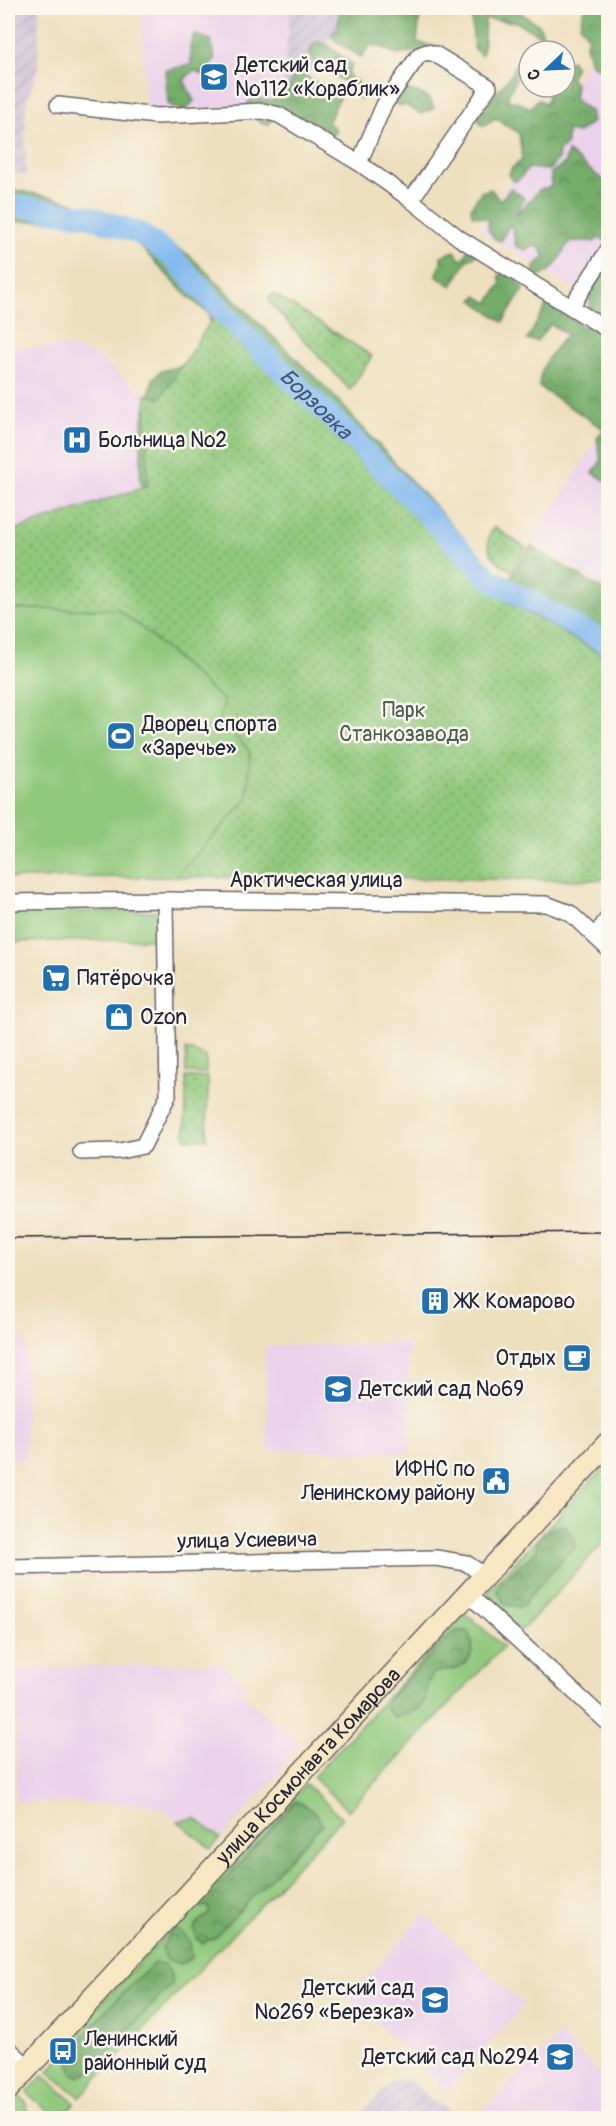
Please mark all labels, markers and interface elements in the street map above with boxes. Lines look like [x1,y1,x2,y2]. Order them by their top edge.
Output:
north arrow [517,39,577,99]
place label: Детский сад №112 «Кораблик» [234,52,400,103]
school or university icon: Детский сад №112 «Кораблик» [198,61,230,93]
text: С [523,66,545,83]
water label: Борзовка [273,363,359,447]
hospital icon: Больница №2 [61,424,93,456]
place label: Больница №2 [98,427,227,454]
park label: Парк Станкозавода [339,697,469,748]
place label: Дворец спорта «Заречье» [141,711,277,762]
sports icon: Дворец спорта «Заречье» [105,720,137,752]
street label: Арктическая улица [229,867,403,894]
supermarket icon: Пятёрочка [40,962,72,994]
place label: Пятёрочка [77,965,174,992]
shop icon: Ozon [103,1001,135,1033]
place label: Ozon [140,1004,187,1031]
building icon: ЖК Комарово [419,1285,451,1317]
place label: ЖК Комарово [453,1288,575,1315]
cafe icon: Отдых [561,1342,593,1374]
place label: Отдых [496,1345,556,1372]
school or university icon: Детский сад №69 [322,1373,354,1405]
place label: Детский сад №69 [358,1376,524,1403]
place label: ИФНС по Ленинскому району [300,1456,475,1507]
public building icon: ИФНС по Ленинскому району [480,1465,512,1497]
street label: улица Усиевича [176,1526,317,1555]
street label: улица Космонавта Комарова [210,1662,407,1871]
place label: Детский сад №269 «Березка» [254,1975,414,2026]
school or university icon: Детский сад №269 «Березка» [419,1984,451,2016]
place label: Ленинский районный суд [83,2026,207,2077]
bus stop icon: Ленинский районный суд [47,2035,79,2067]
school or university icon: Детский сад №294 [544,2041,576,2073]
place label: Детский сад №294 [361,2044,539,2071]

